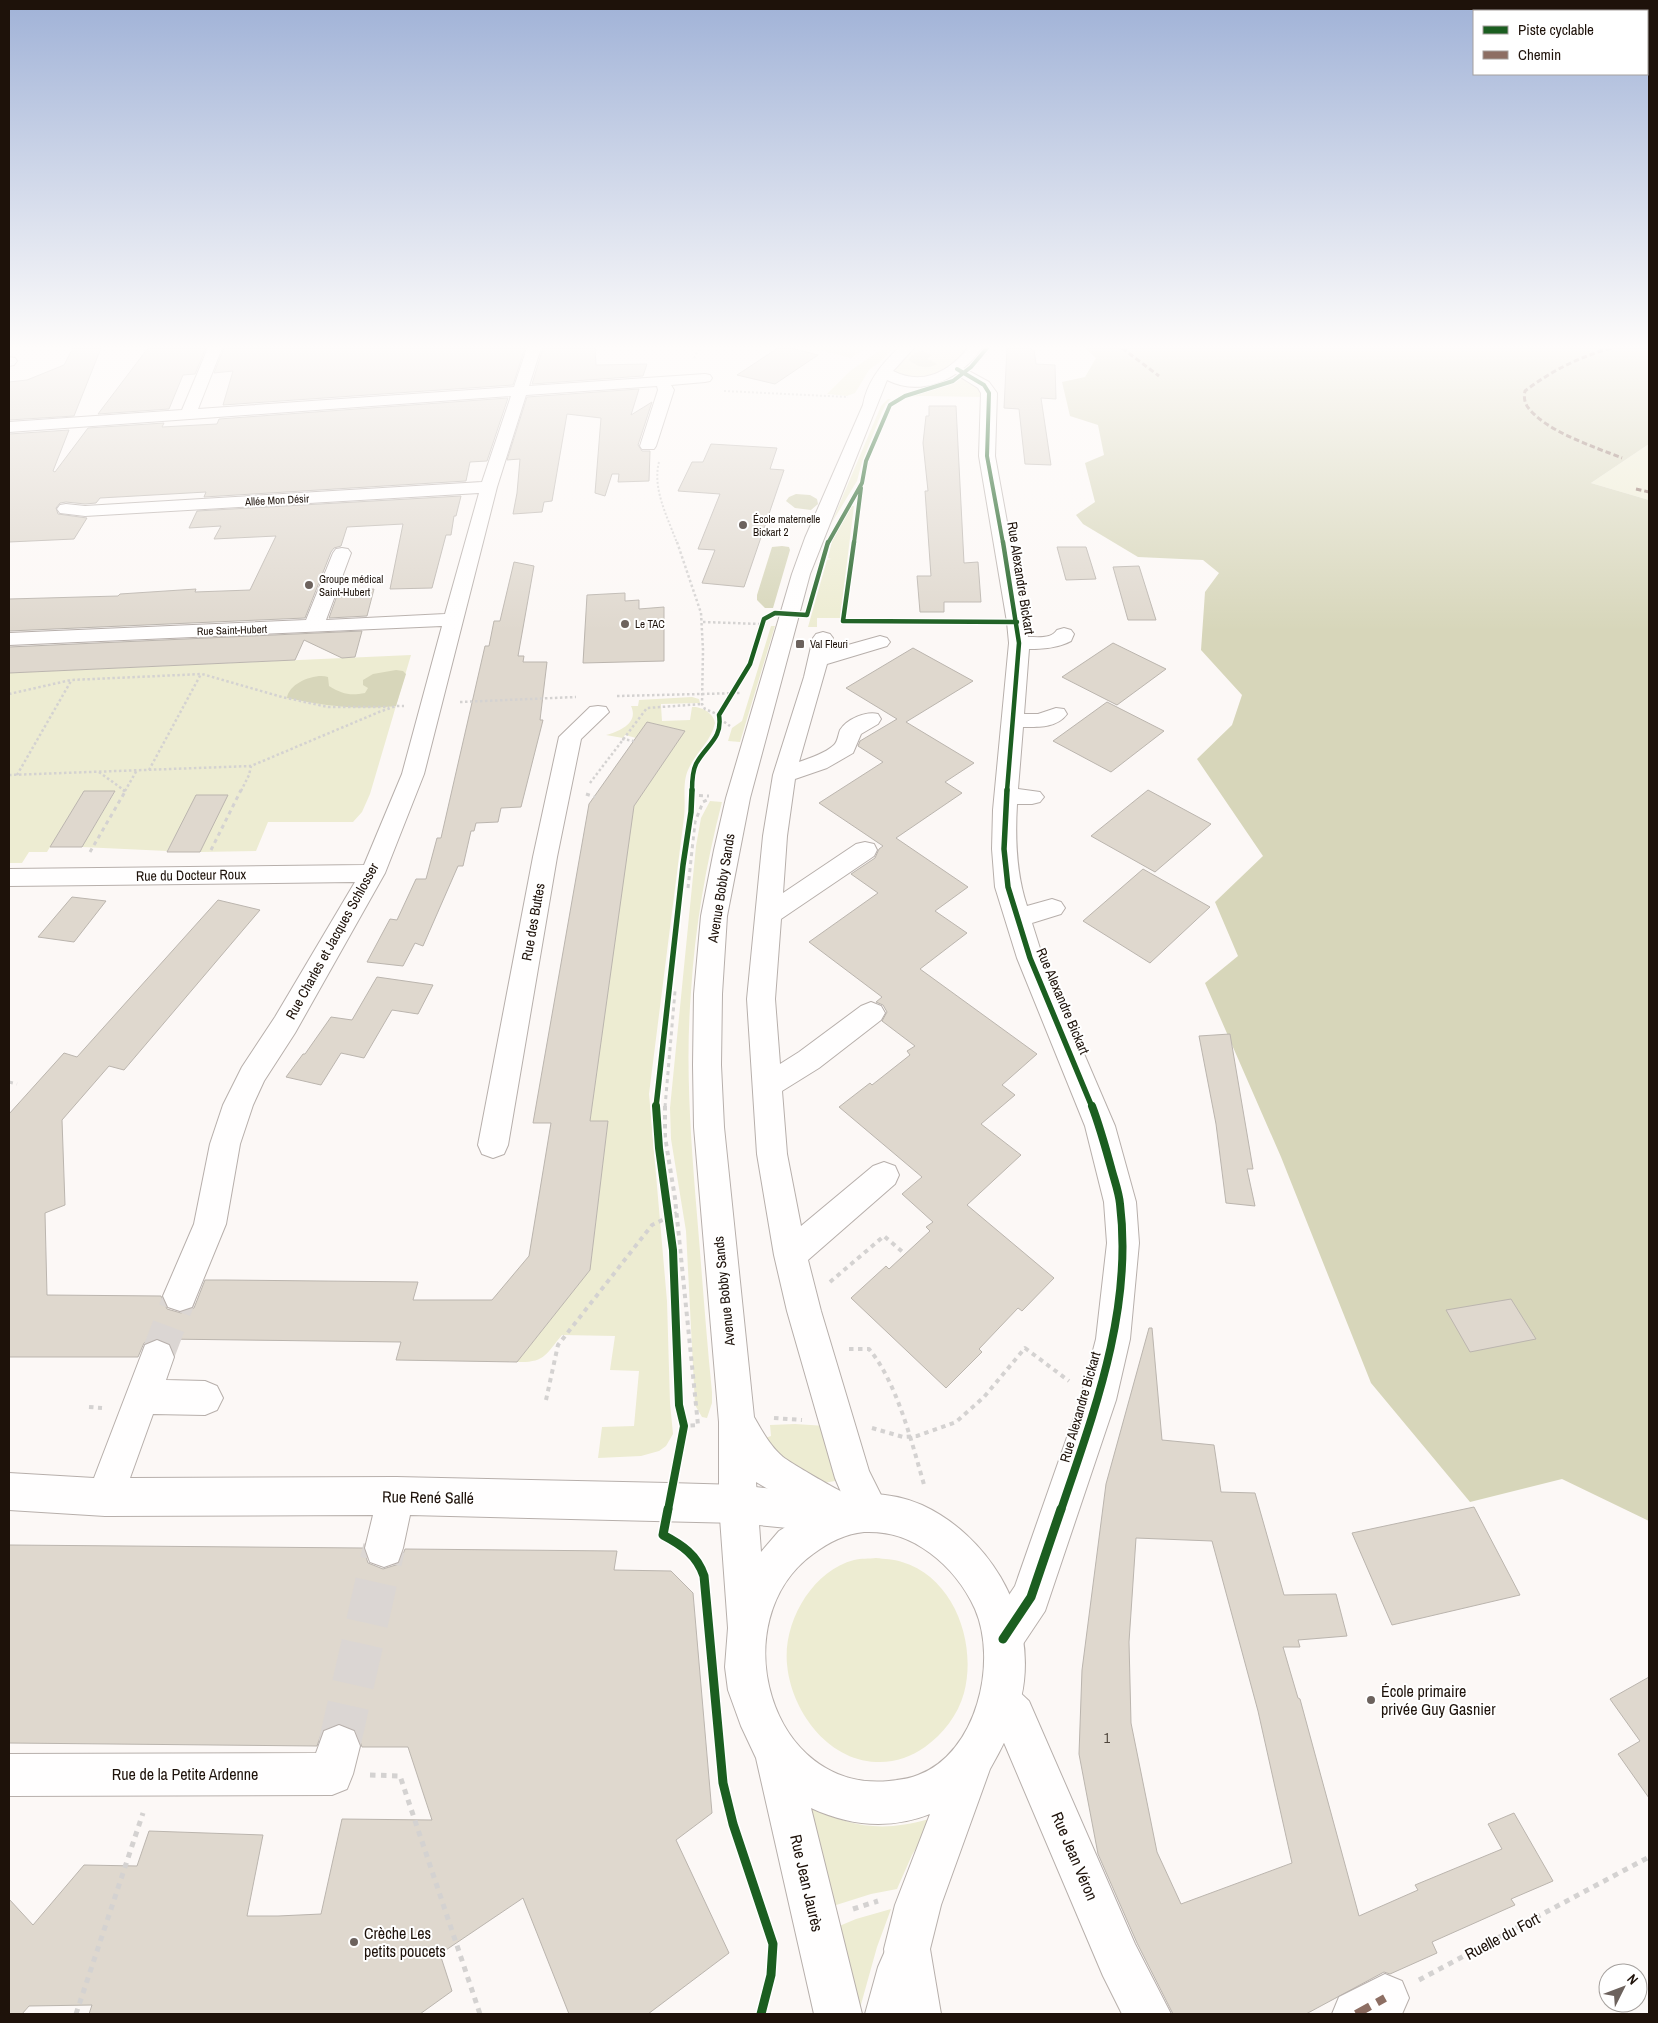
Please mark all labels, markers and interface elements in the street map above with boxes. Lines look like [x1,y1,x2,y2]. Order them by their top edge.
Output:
legend [1473,10,1648,75]
text: Piste cyclable [1518,19,1594,40]
text: Chemin [1518,44,1561,65]
street label: Allée Mon Désir [244,491,309,509]
place label: École maternelle Bickart 2 [753,512,820,539]
marker: École maternelle Bickart 2 [737,519,749,531]
street label: Rue Alexandre Bickart [1003,520,1039,636]
place label: Groupe médical Saint-Hubert [319,572,383,599]
marker: Groupe médical Saint-Hubert [303,579,315,591]
place label: Le TAC [635,617,665,631]
marker: Le TAC [619,618,631,630]
street label: Rue Saint-Hubert [197,622,268,638]
place label: Val Fleuri [810,637,848,651]
marker: Val Fleuri [794,638,806,650]
street label: Avenue Bobby Sands [703,832,739,945]
street label: Rue Charles et Jacques Schlosser [281,859,383,1022]
street label: Rue du Docteur Roux [136,865,247,885]
street label: Rue des Buttes [517,882,549,962]
street label: Rue Alexandre Bickart [1032,945,1094,1057]
street label: Avenue Bobby Sands [709,1235,739,1348]
street label: Rue Alexandre Bickart [1056,1350,1104,1464]
street label: Rue René Sallé [382,1485,474,1509]
place label: École primaire privée Guy Gasnier [1381,1680,1496,1720]
marker: École primaire privée Guy Gasnier [1365,1694,1377,1706]
house number: 1 [1104,1729,1111,1747]
street label: Rue de la Petite Ardenne [112,1763,258,1785]
street label: Rue Jean Véron [1046,1808,1104,1904]
street label: Rue Jean Jaurès [785,1832,829,1934]
street label: Ruelle du Fort [1461,1907,1544,1965]
place label: Crèche Les petits poucets [364,1922,446,1962]
marker: Crèche Les petits poucets [348,1936,360,1948]
north arrow [1598,1963,1648,2013]
text: N [1623,1970,1642,1988]

